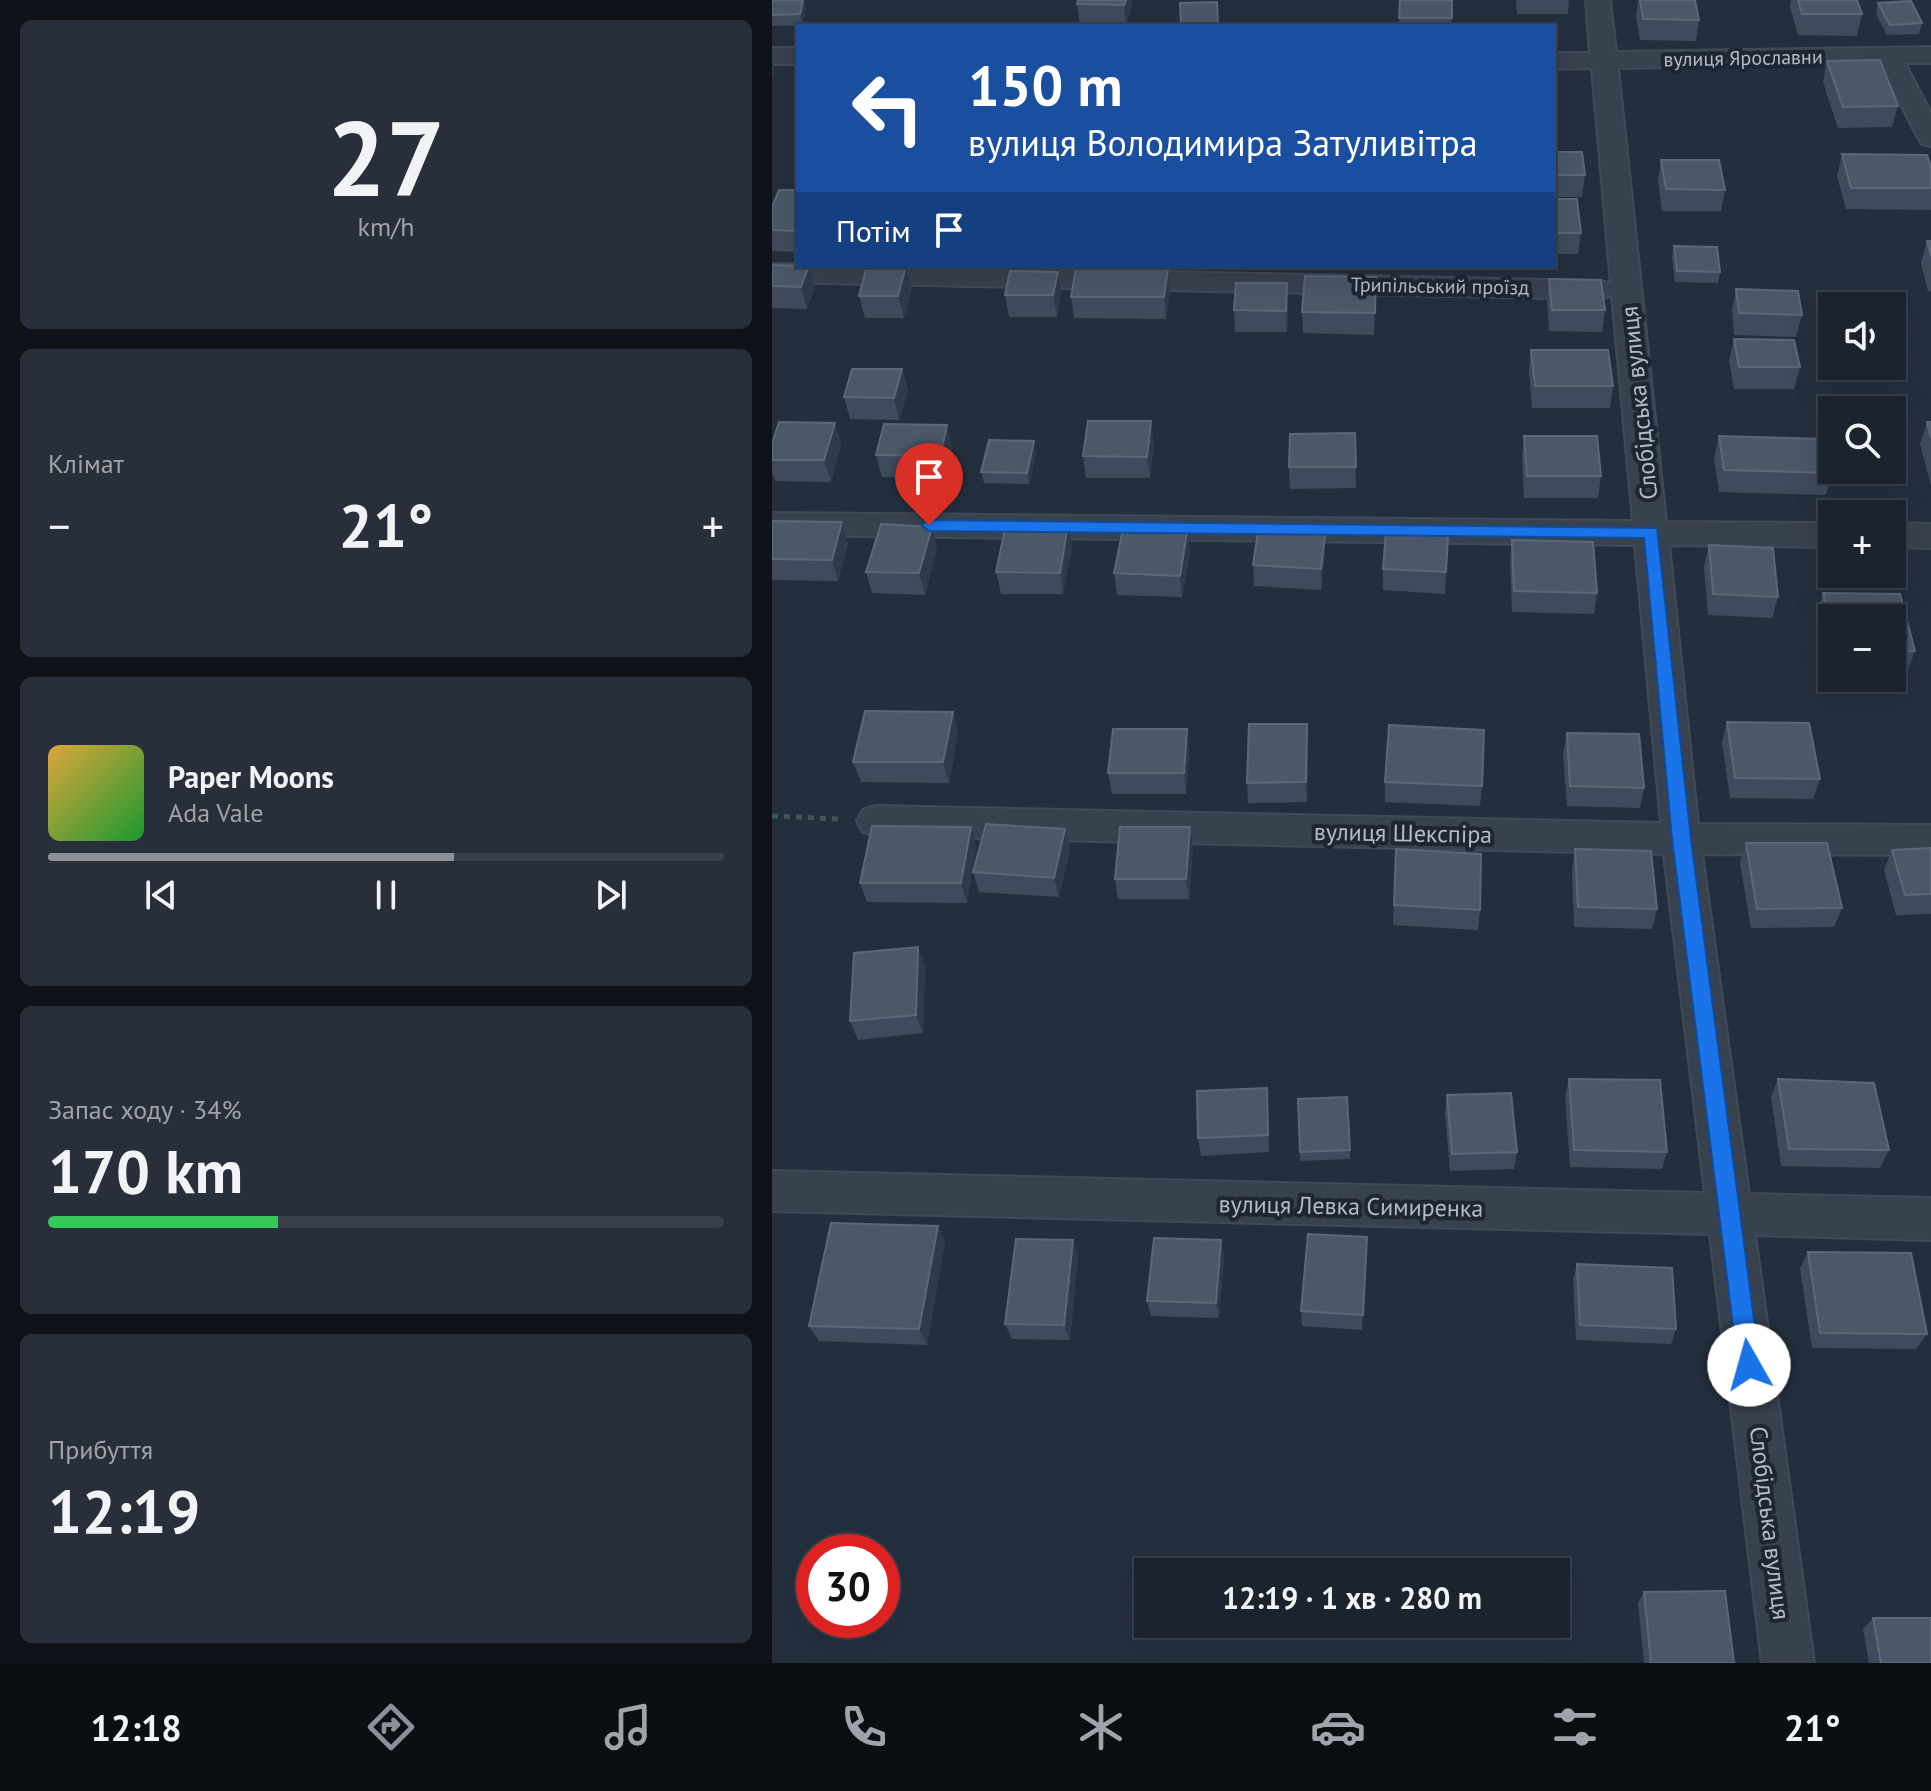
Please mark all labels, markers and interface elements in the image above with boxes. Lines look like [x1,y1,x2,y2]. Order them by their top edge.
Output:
street label: вулиця Ярославни [1663,44,1823,72]
text: 150 m [968,49,1123,121]
icon: left [836,56,940,160]
text: 27 [327,90,445,225]
text: вулиця Володимира Затуливітра [968,119,1478,166]
icon: arrive [927,208,971,252]
text: km/h [358,210,415,243]
text: Потім [836,211,911,250]
street label: Трипільський проїзд [1351,271,1530,301]
map controls [1818,292,1906,692]
button: sound [1818,292,1906,380]
street label: Слобідська вулиця [1613,305,1665,501]
button: search [1818,396,1906,484]
pin [895,443,963,525]
text: Клімат [48,447,124,480]
icon: arrive [907,455,951,499]
text: 21° [339,486,433,564]
text: − [48,497,70,554]
text: + [702,497,724,554]
button: + [1818,500,1906,588]
button: − [1818,604,1906,692]
text: Paper Moons [168,757,334,796]
text: Ada Vale [168,796,263,829]
street label: вулиця Шекспіра [1314,816,1492,850]
icon: previous [139,873,183,917]
icon: pause [364,873,408,917]
icon: next [589,873,633,917]
text: Запас ходу · 34% [48,1093,242,1126]
text: 170 km [48,1132,243,1210]
street label: вулиця Левка Симиренка [1218,1188,1484,1224]
position arrow [1707,1323,1791,1407]
street label: Слобідська вулиця [1743,1425,1797,1621]
text: Прибуття [48,1433,153,1466]
text: 12:19 [48,1472,200,1550]
speed limit sign: 30 [796,1534,900,1638]
text: 12:19 · 1 хв · 280 m [1222,1578,1482,1617]
icon: directions [363,1699,419,1755]
icon: music [600,1699,656,1755]
icon: phone [836,1699,892,1755]
icon: climate [1073,1699,1129,1755]
icon: car [1310,1699,1366,1755]
icon: filters [1547,1699,1603,1755]
text: 12:18 [90,1704,182,1751]
text: 21° [1784,1704,1840,1751]

